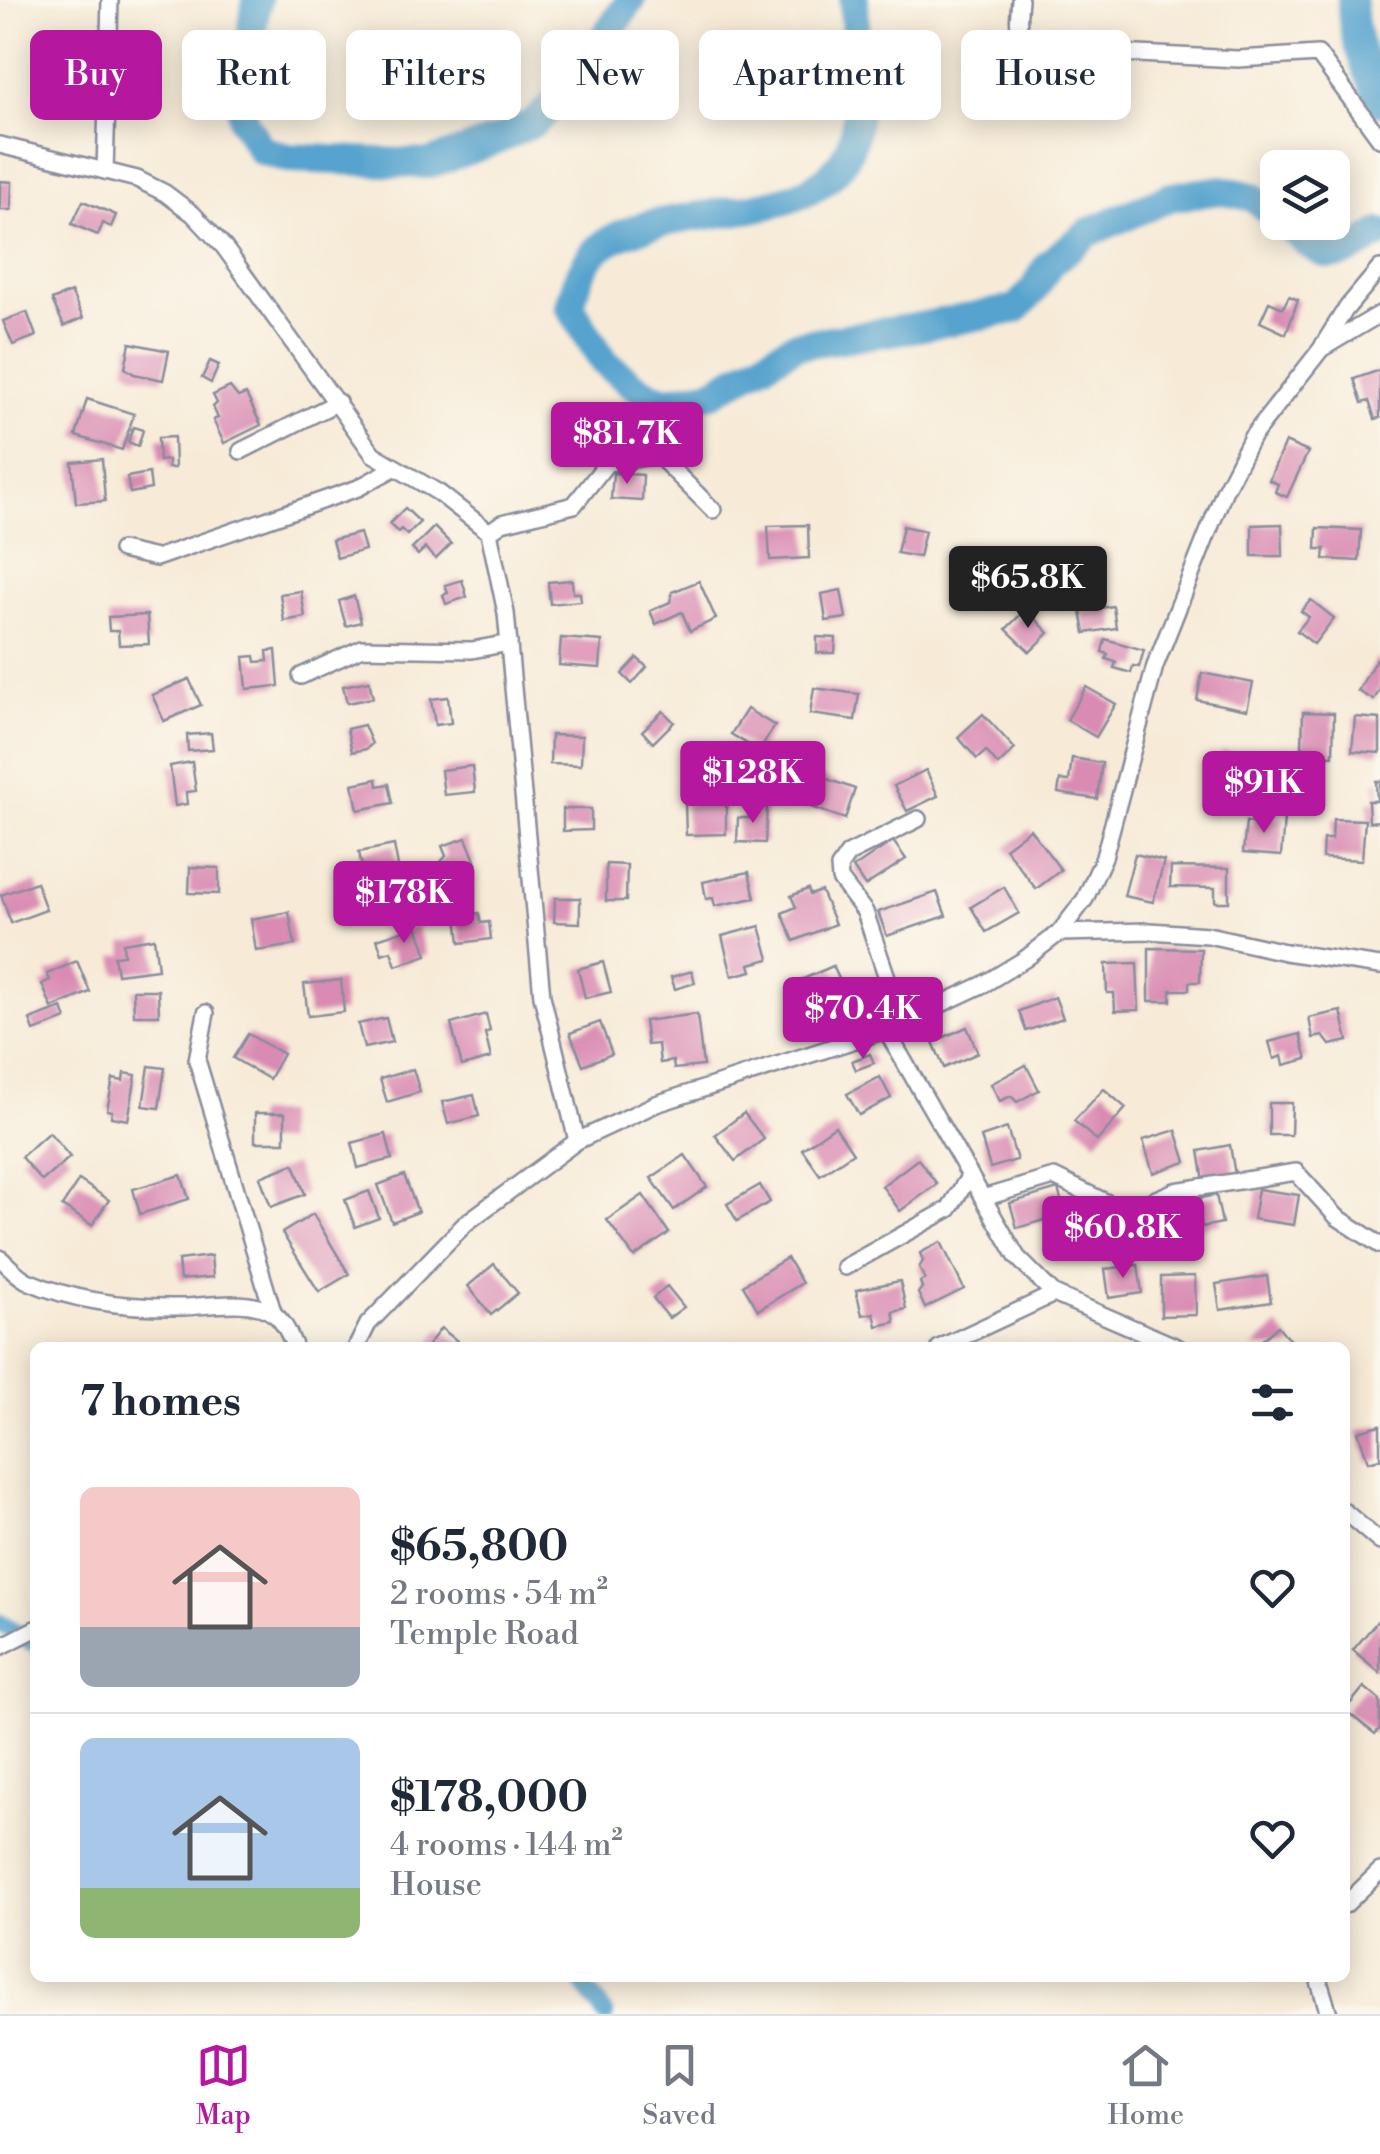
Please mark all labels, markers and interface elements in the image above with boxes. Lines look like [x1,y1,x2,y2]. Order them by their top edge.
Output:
chip: Buy [30,30,162,120]
chip: Rent [182,30,326,120]
chip: Filters [346,30,521,120]
chip: New [541,30,679,120]
chip: Apartment [699,30,941,120]
chip: House [961,30,1131,120]
map controls [1260,150,1350,240]
button: layers [1260,150,1350,240]
pin: $81.7K [546,402,708,487]
text: $81.7K [573,414,681,454]
pin: $65.8K [947,546,1109,631]
text: $65.8K [971,558,1085,598]
pin: $128K [683,741,823,826]
pin: $91K [1205,751,1323,836]
text: $128K [702,753,804,793]
text: $91K [1224,763,1304,803]
pin: $178K [334,861,474,946]
text: $178K [355,873,453,913]
pin: $70.4K [782,977,944,1062]
text: $70.4K [805,989,921,1029]
pin: $60.8K [1042,1196,1204,1281]
text: $60.8K [1064,1208,1182,1248]
icon: filters [1245,1375,1300,1430]
text: 7 homes [80,1376,241,1429]
text: $65,800 [390,1521,568,1574]
icon: home [160,1527,280,1647]
icon: heart [1245,1560,1300,1615]
text: 2 rooms · 54 m² [390,1574,608,1614]
text: Temple Road [390,1614,579,1654]
text: $178,000 [390,1772,588,1825]
icon: home [160,1778,280,1898]
icon: heart [1245,1811,1300,1866]
text: 4 rooms · 144 m² [390,1825,623,1865]
text: House [390,1865,482,1905]
tab: Map [196,2038,251,2133]
tab: Saved [642,2038,716,2133]
tab: Home [1107,2038,1184,2133]

